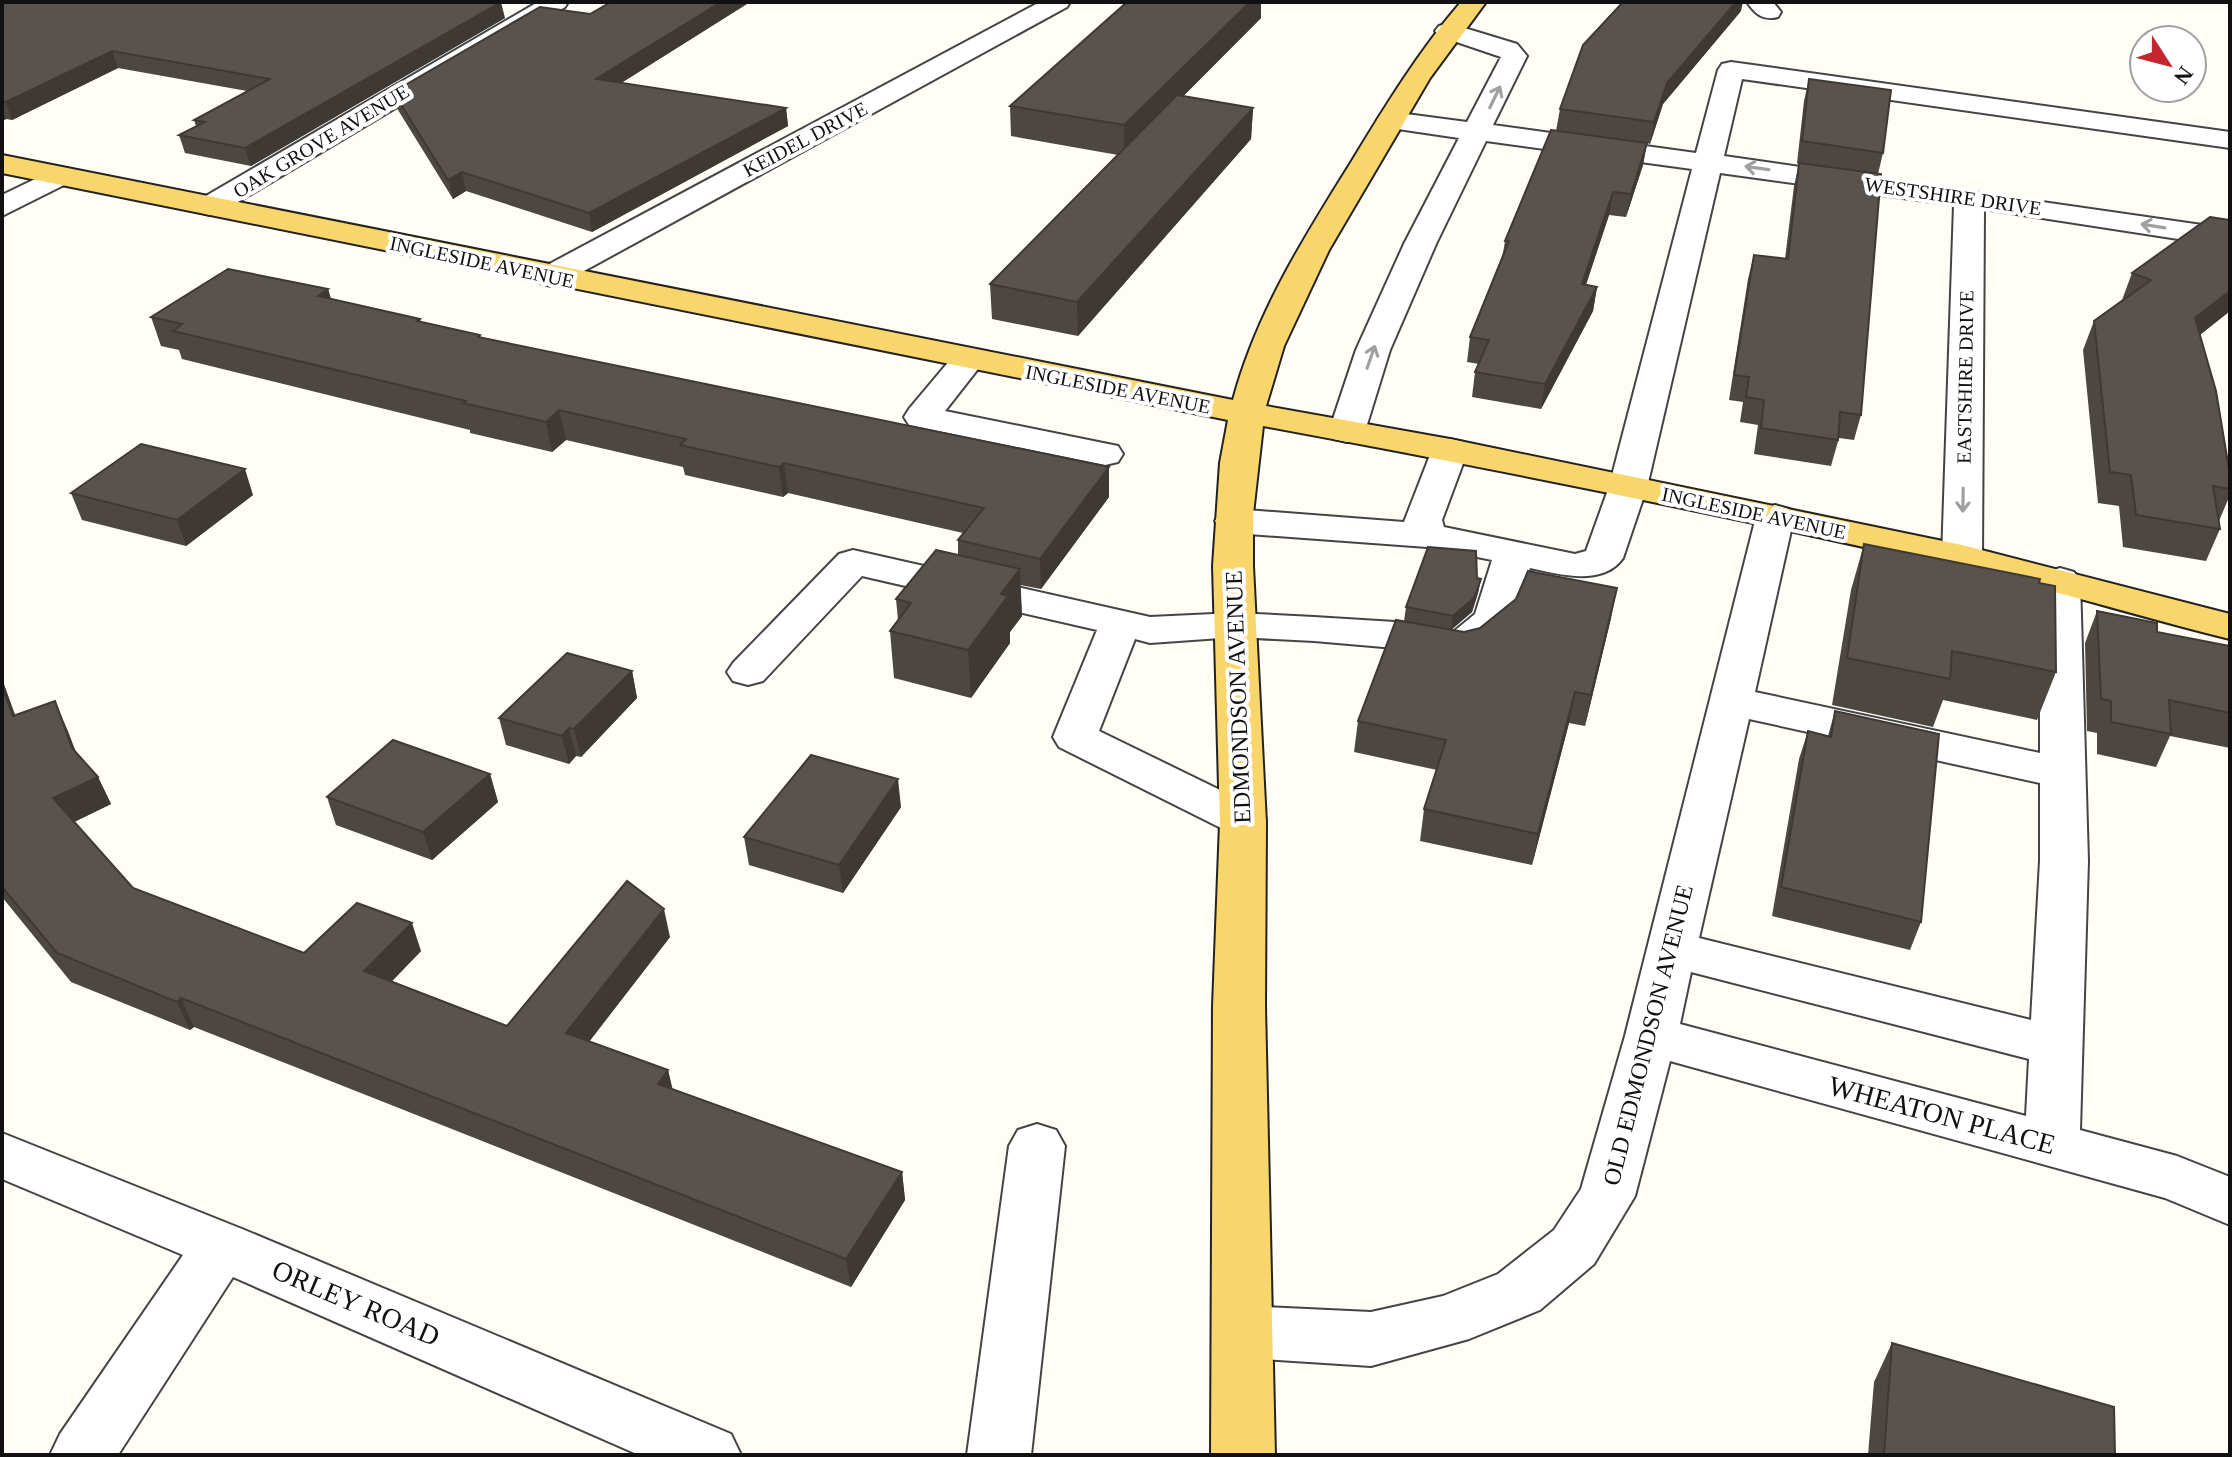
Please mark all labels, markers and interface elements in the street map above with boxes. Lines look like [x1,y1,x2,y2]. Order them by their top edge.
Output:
north arrow [2128,24,2208,104]
text: N [2169,62,2199,89]
street label: OAK GROVE AVENUE [229,80,413,202]
one-way arrow [1488,85,1503,109]
street label: KEIDEL DRIVE [739,97,871,181]
one-way arrow [1745,160,1770,175]
street label: WESTSHIRE DRIVE [1863,173,2043,219]
one-way arrow [2141,218,2166,233]
street label: INGLESIDE AVENUE [388,232,576,292]
street label: EASTSHIRE DRIVE [1952,290,1978,464]
one-way arrow [1365,345,1380,370]
street label: INGLESIDE AVENUE [1024,360,1212,418]
street label: INGLESIDE AVENUE [1660,483,1848,543]
one-way arrow [1955,486,1971,513]
street label: EDMONDSON AVENUE [1221,570,1255,824]
street label: OLD EDMONDSON AVENUE [1598,882,1698,1188]
street label: WHEATON PLACE [1825,1070,2059,1160]
street label: ORLEY ROAD [268,1254,444,1352]

